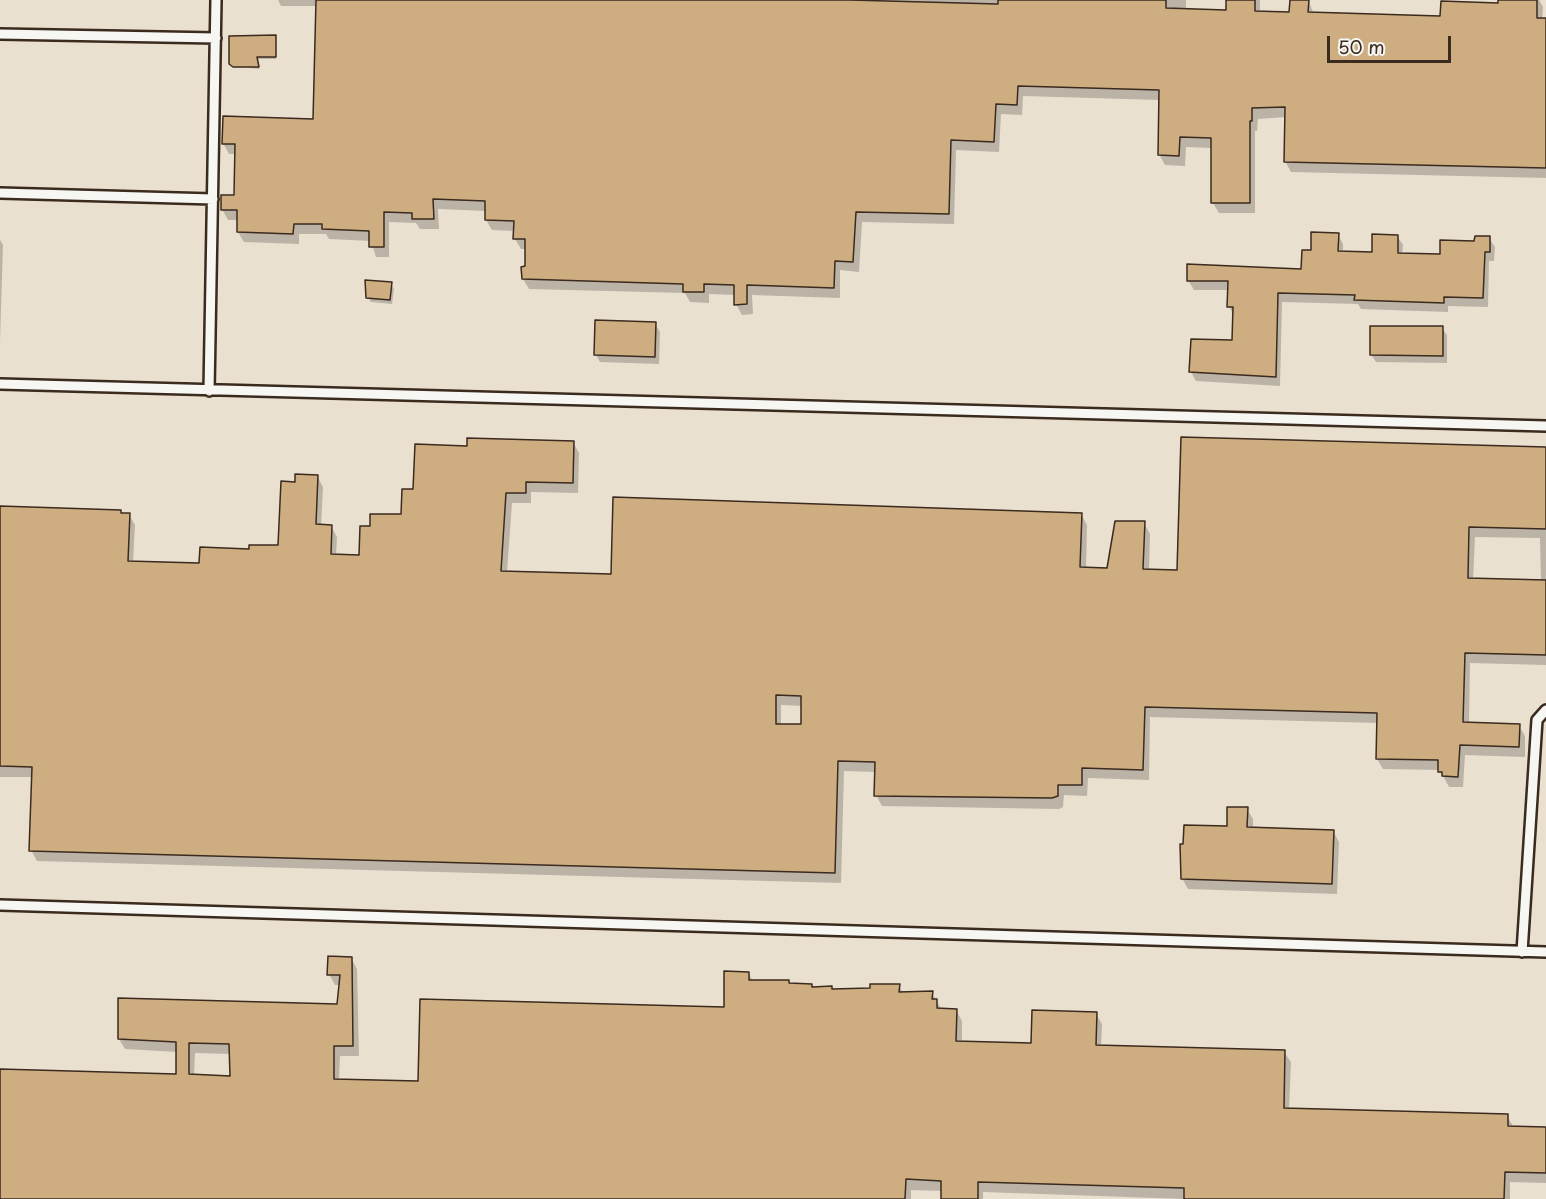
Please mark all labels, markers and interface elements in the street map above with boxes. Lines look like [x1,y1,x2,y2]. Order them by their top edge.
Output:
scale bar [1330,24,1454,62]
text: 50 m [1338,33,1385,60]

